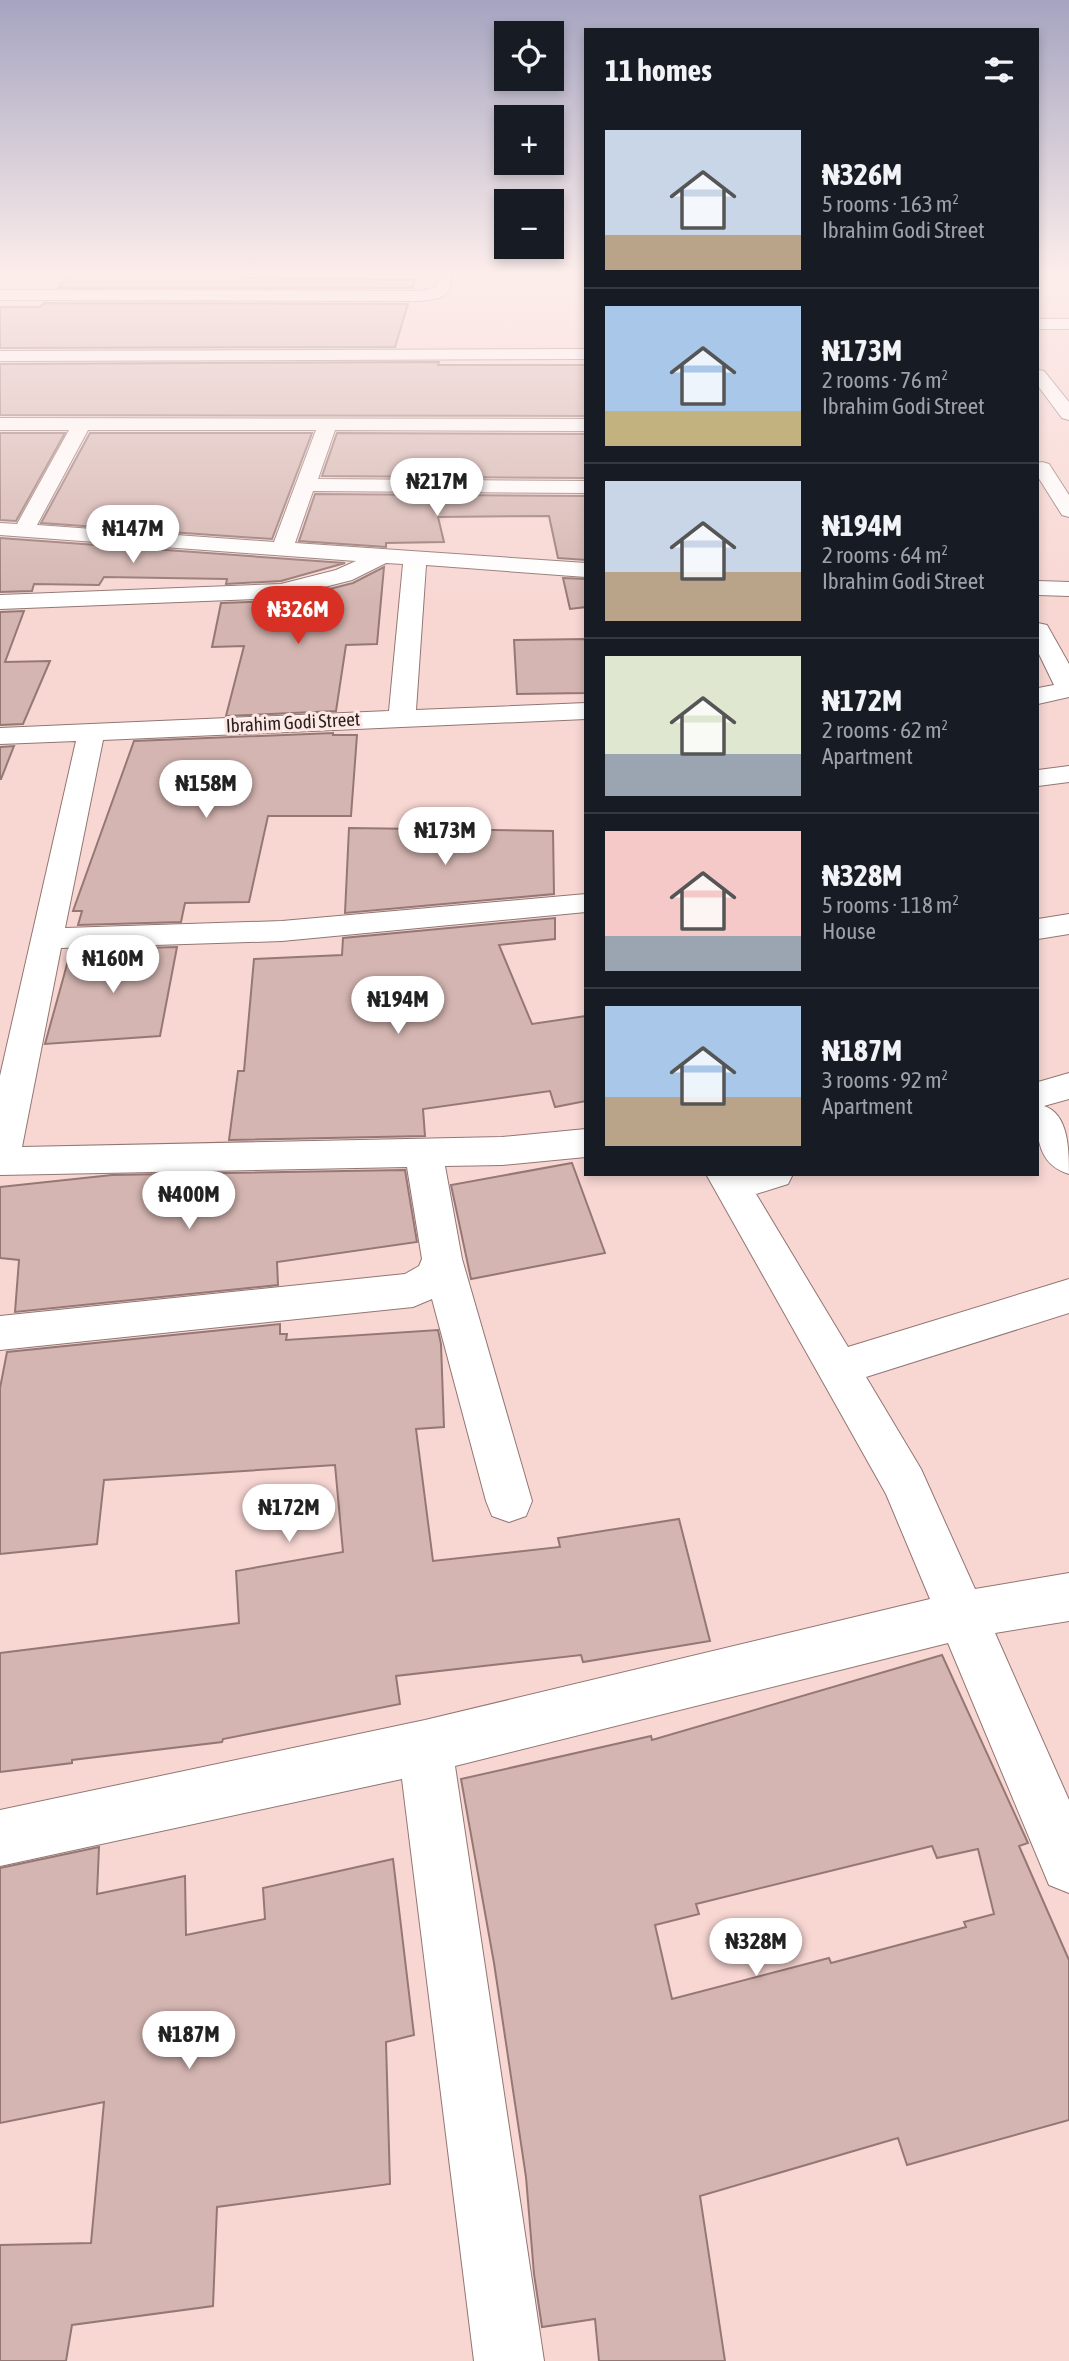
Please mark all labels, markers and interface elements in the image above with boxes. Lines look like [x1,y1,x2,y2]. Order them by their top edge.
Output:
map controls [494,21,564,259]
button: locate [494,21,564,91]
icon: filters [980,51,1018,89]
text: 11 homes [605,53,712,87]
button: + [494,105,564,175]
text: ₦326M [822,157,902,191]
icon: home [661,158,745,242]
button: − [494,189,564,259]
text: 5 rooms · 163 m² [822,191,959,217]
text: Ibrahim Godi Street [822,217,985,243]
text: ₦173M [822,333,902,367]
icon: home [661,334,745,418]
text: 2 rooms · 76 m² [822,367,948,393]
text: Ibrahim Godi Street [822,393,985,419]
pin: ₦217M [388,458,486,518]
text: ₦217M [406,468,468,494]
pin: ₦147M [84,505,182,565]
text: ₦194M [822,508,902,542]
icon: home [661,509,745,593]
text: ₦147M [102,515,164,541]
text: 2 rooms · 64 m² [822,542,948,568]
text: Ibrahim Godi Street [822,568,985,594]
pin: ₦326M [249,586,347,646]
text: ₦326M [267,596,329,622]
text: ₦172M [822,683,902,717]
icon: home [661,684,745,768]
street label: Ibrahim Godi Street [225,707,361,737]
text: 2 rooms · 62 m² [822,717,948,743]
text: Apartment [822,743,913,769]
pin: ₦158M [157,760,255,820]
text: ₦158M [175,770,237,796]
pin: ₦173M [396,808,494,867]
text: ₦173M [414,817,476,843]
text: ₦328M [822,858,902,892]
icon: home [661,859,745,943]
text: 5 rooms · 118 m² [822,892,959,918]
text: House [822,918,876,944]
pin: ₦160M [64,936,162,995]
text: ₦160M [82,945,144,971]
pin: ₦194M [349,976,447,1036]
text: ₦194M [367,986,429,1012]
text: ₦187M [822,1033,902,1067]
icon: home [661,1034,745,1118]
text: 3 rooms · 92 m² [822,1067,948,1093]
text: Apartment [822,1093,913,1119]
pin: ₦400M [140,1172,238,1231]
text: ₦400M [158,1181,220,1207]
pin: ₦172M [240,1484,338,1544]
text: ₦172M [258,1494,320,1520]
pin: ₦328M [707,1918,805,1978]
text: ₦328M [725,1928,787,1954]
pin: ₦187M [140,2011,238,2071]
text: ₦187M [158,2021,220,2047]

